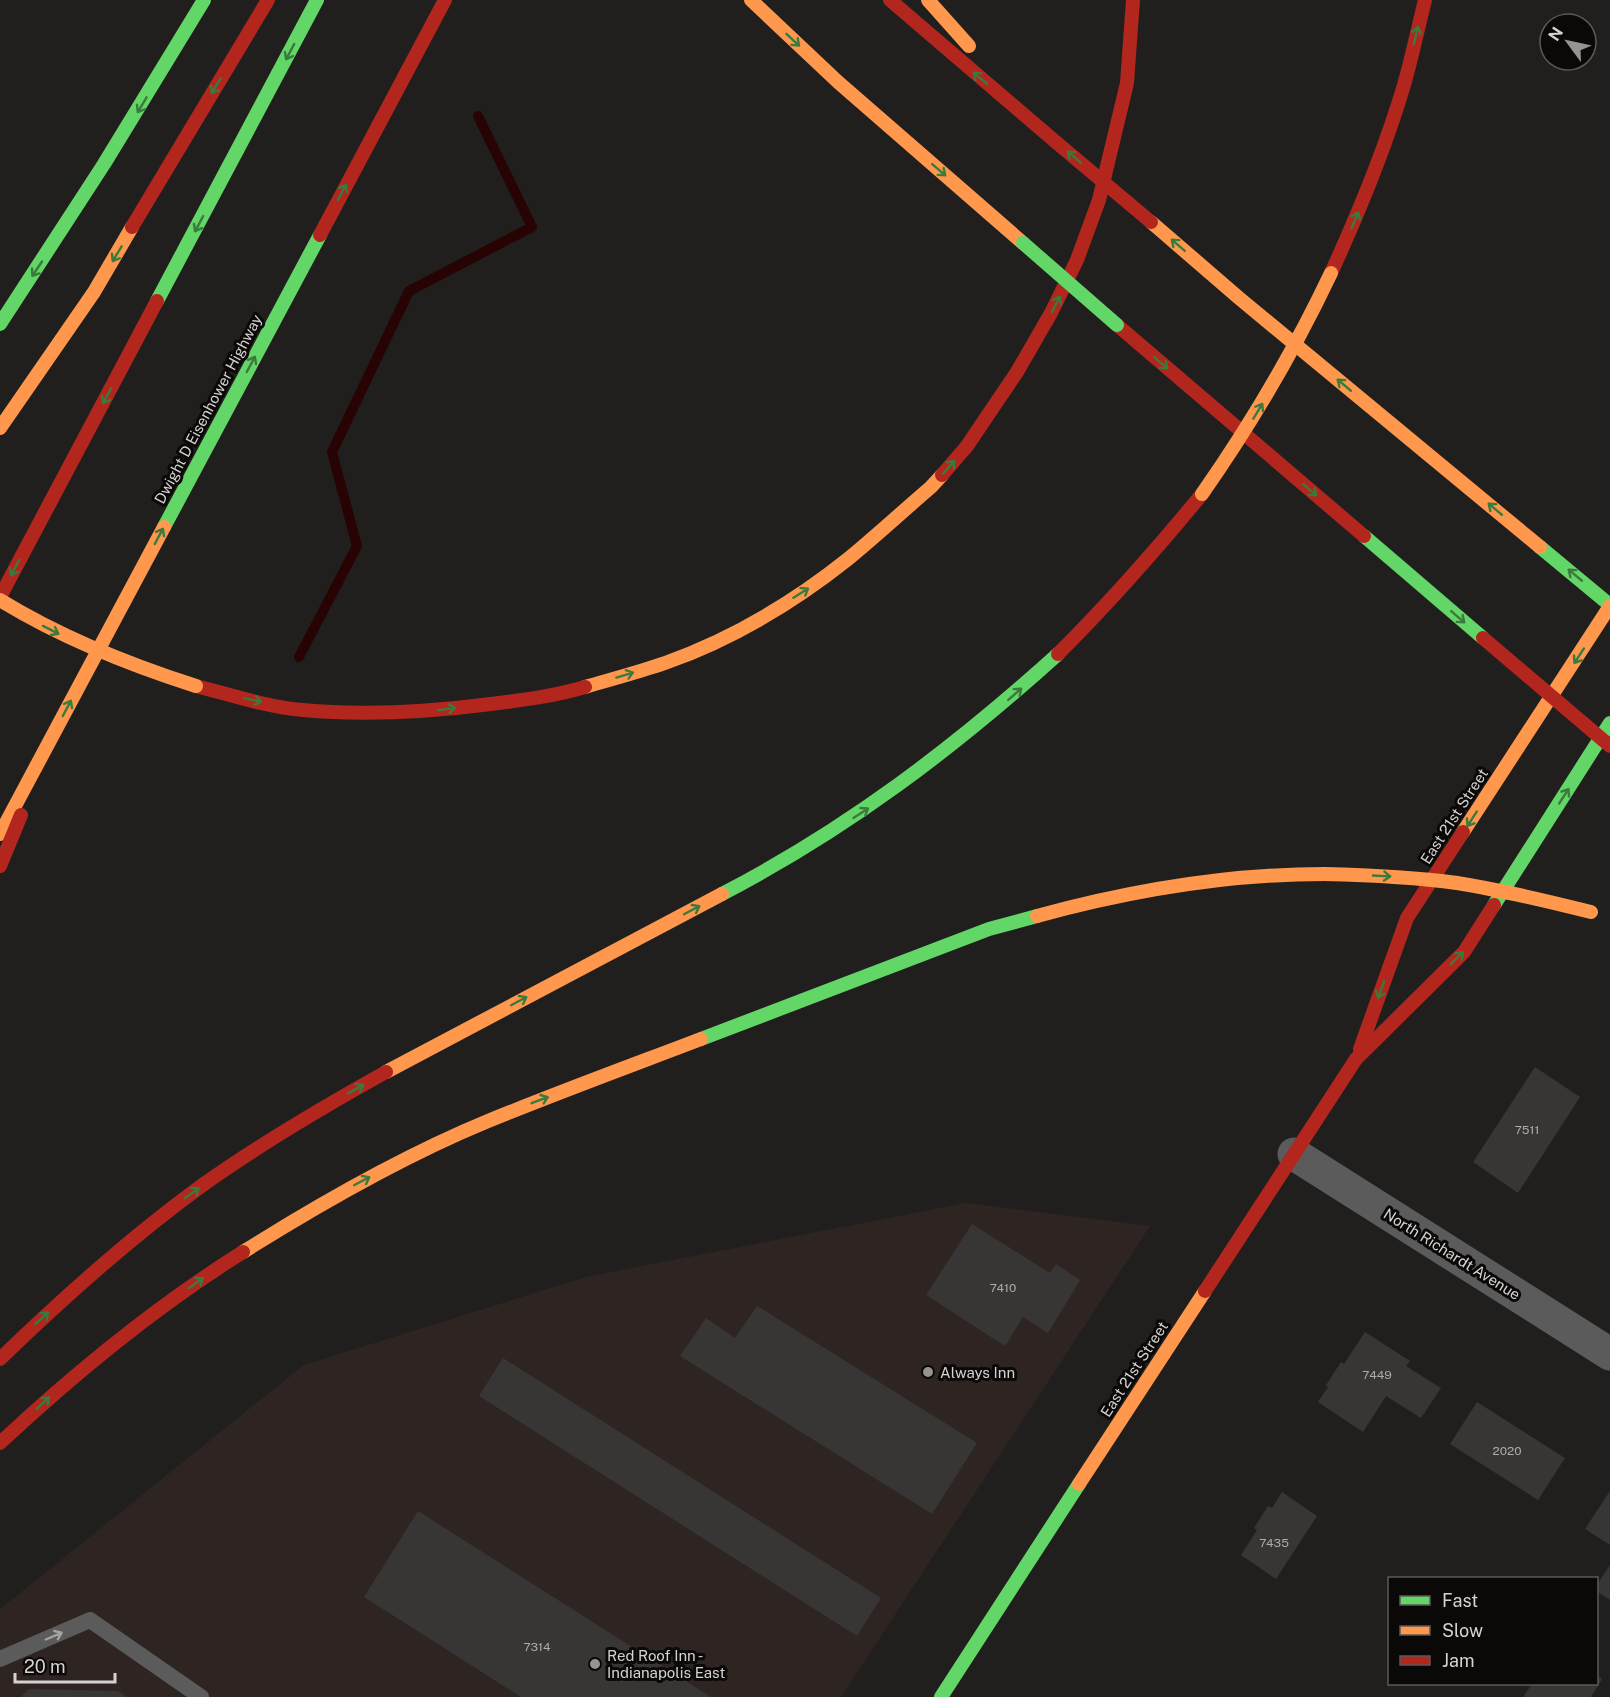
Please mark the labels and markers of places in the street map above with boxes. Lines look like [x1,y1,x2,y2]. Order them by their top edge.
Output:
place label: Always Inn [940,1364,1015,1381]
marker: Always Inn [921,1365,935,1379]
place label: Red Roof Inn - Indianapolis East [607,1647,726,1681]
marker: Red Roof Inn - Indianapolis East [588,1657,602,1671]

